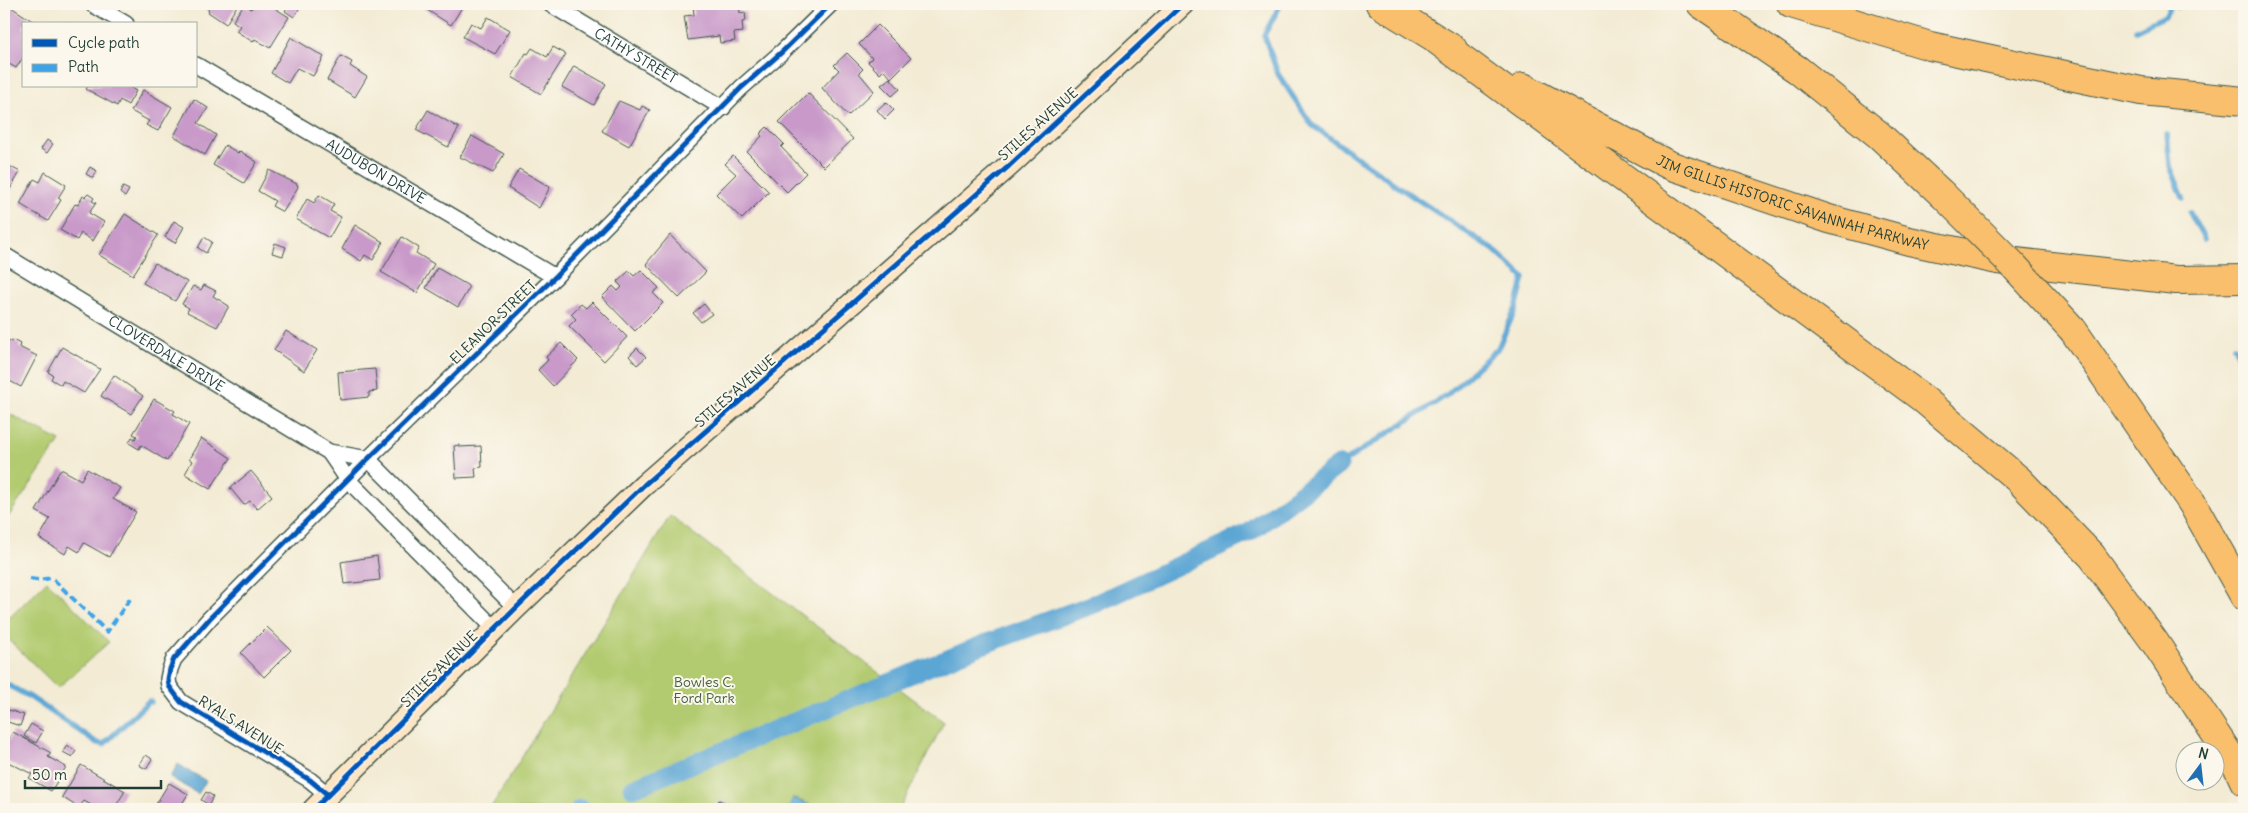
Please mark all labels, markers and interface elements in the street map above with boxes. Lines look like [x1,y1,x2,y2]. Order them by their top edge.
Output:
legend [22,22,198,88]
street label: CATHY STREET [591,24,681,87]
text: Cycle path [68,33,140,52]
text: Path [68,57,99,76]
street label: STILES AVENUE [994,83,1082,165]
street label: AUDUBON DRIVE [323,135,429,208]
street label: JIM GILLIS HISTORIC SAVANNAH PARKWAY [1653,151,1931,254]
street label: ELEANOR STREET [446,276,540,368]
street label: CLOVERDALE DRIVE [105,311,228,396]
street label: STILES AVENUE [691,351,779,431]
street label: STILES AVENUE [397,627,481,711]
park label: Bowles C. Ford Park [673,673,735,707]
street label: RYALS AVENUE [195,692,287,758]
north arrow [2176,740,2226,790]
text: N [2196,743,2210,763]
scale bar [25,758,161,790]
text: 50 m [32,765,67,784]

